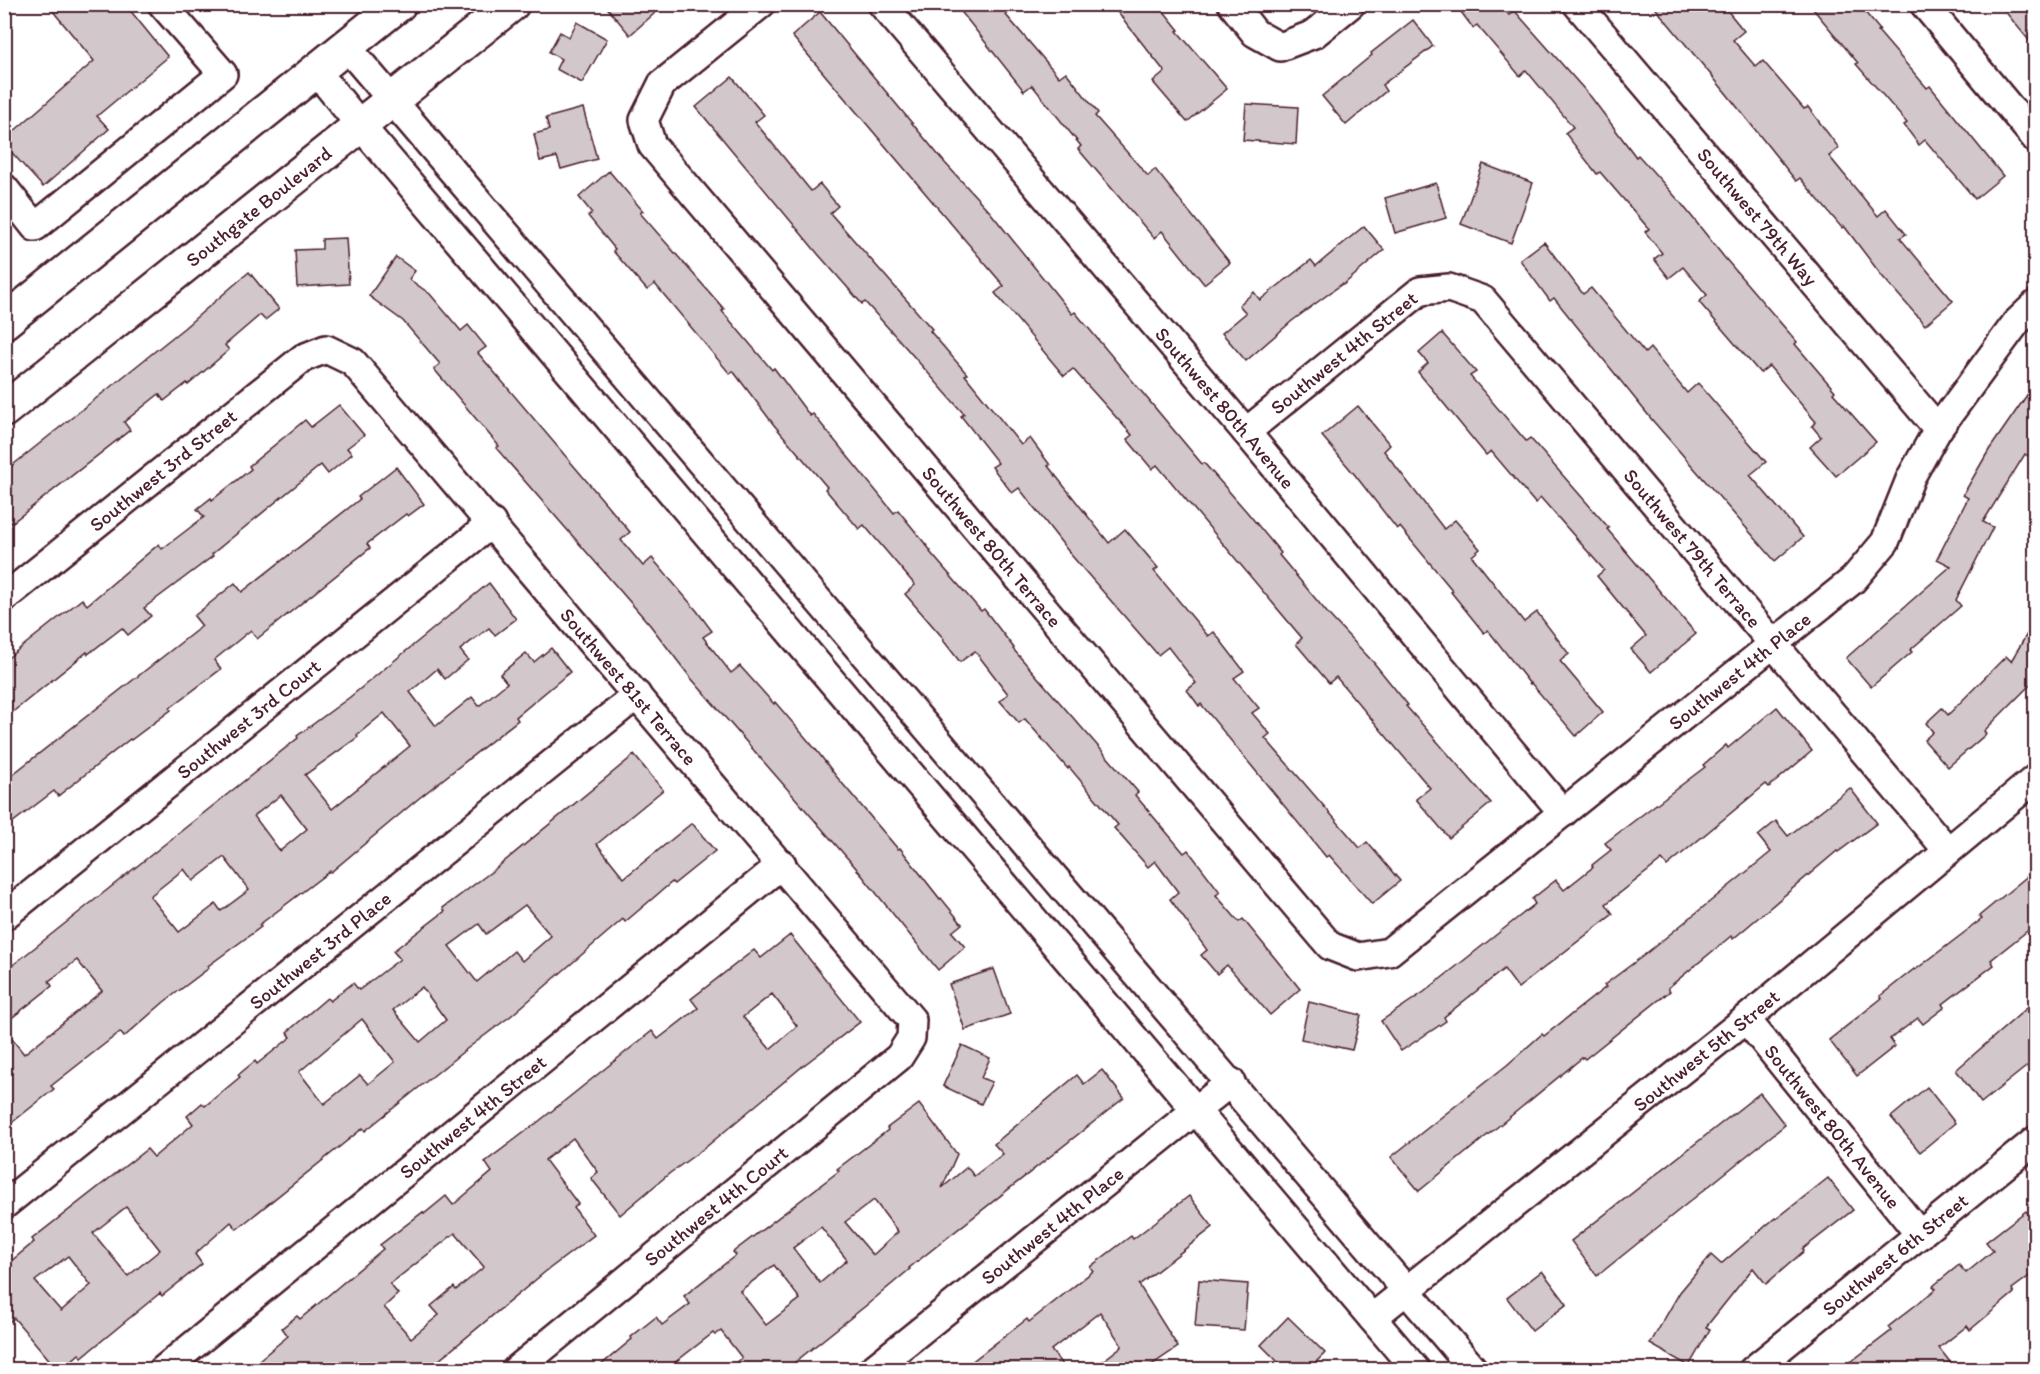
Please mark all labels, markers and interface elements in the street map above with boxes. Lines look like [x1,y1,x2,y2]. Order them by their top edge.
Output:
street label: Southgate Boulevard [181,141,337,272]
street label: Southwest 79th Way [1692,143,1823,291]
street label: Southwest 4th Street [1265,286,1422,419]
street label: Southwest 80th Avenue [1150,322,1300,494]
street label: Southwest 3rd Street [85,404,242,537]
street label: Southwest 80th Terrace [917,461,1067,632]
street label: Southwest 79th Terrace [1619,464,1766,633]
street label: Southwest 81st Terrace [555,603,702,770]
street label: Southwest 4th Place [1664,607,1816,735]
street label: Southwest 3rd Court [172,654,325,784]
street label: Southwest 3rd Place [244,886,396,1015]
street label: Southwest 5th Street [1628,984,1784,1117]
street label: Southwest 80th Avenue [1759,1040,1906,1213]
street label: Southwest 4th Street [394,1050,551,1184]
street label: Southwest 4th Court [639,1141,793,1271]
street label: Southwest 4th Place [976,1161,1128,1290]
street label: Southwest 6th Street [1817,1188,1973,1321]

